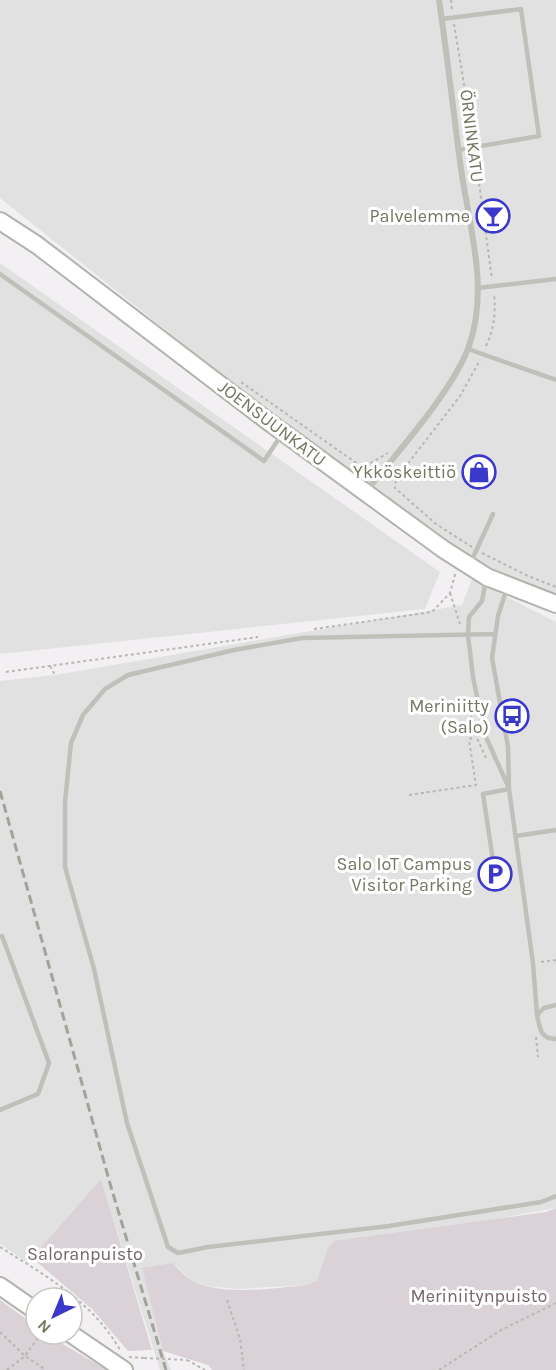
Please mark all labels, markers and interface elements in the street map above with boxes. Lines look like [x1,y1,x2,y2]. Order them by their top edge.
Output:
street label: ÖRNINKATU [455,88,489,184]
bar icon: Palvelemme [475,198,511,234]
place label: Palvelemme [370,205,470,227]
street label: JOENSUUNKATU [214,375,330,471]
shop icon: Ykköskeittiö [461,454,497,490]
place label: Ykköskeittiö [353,461,456,483]
place label: Meriniitty (Salo) [409,695,490,738]
bus stop icon: Meriniitty (Salo) [494,698,530,734]
place label: Salo IoT Campus Visitor Parking [337,853,472,896]
parking icon: Salo IoT Campus Visitor Parking [477,856,513,892]
park label: Saloranpuisto [27,1243,143,1265]
park label: Meriniitynpuisto [411,1285,547,1307]
north arrow [24,1286,84,1346]
text: N [33,1316,55,1337]

